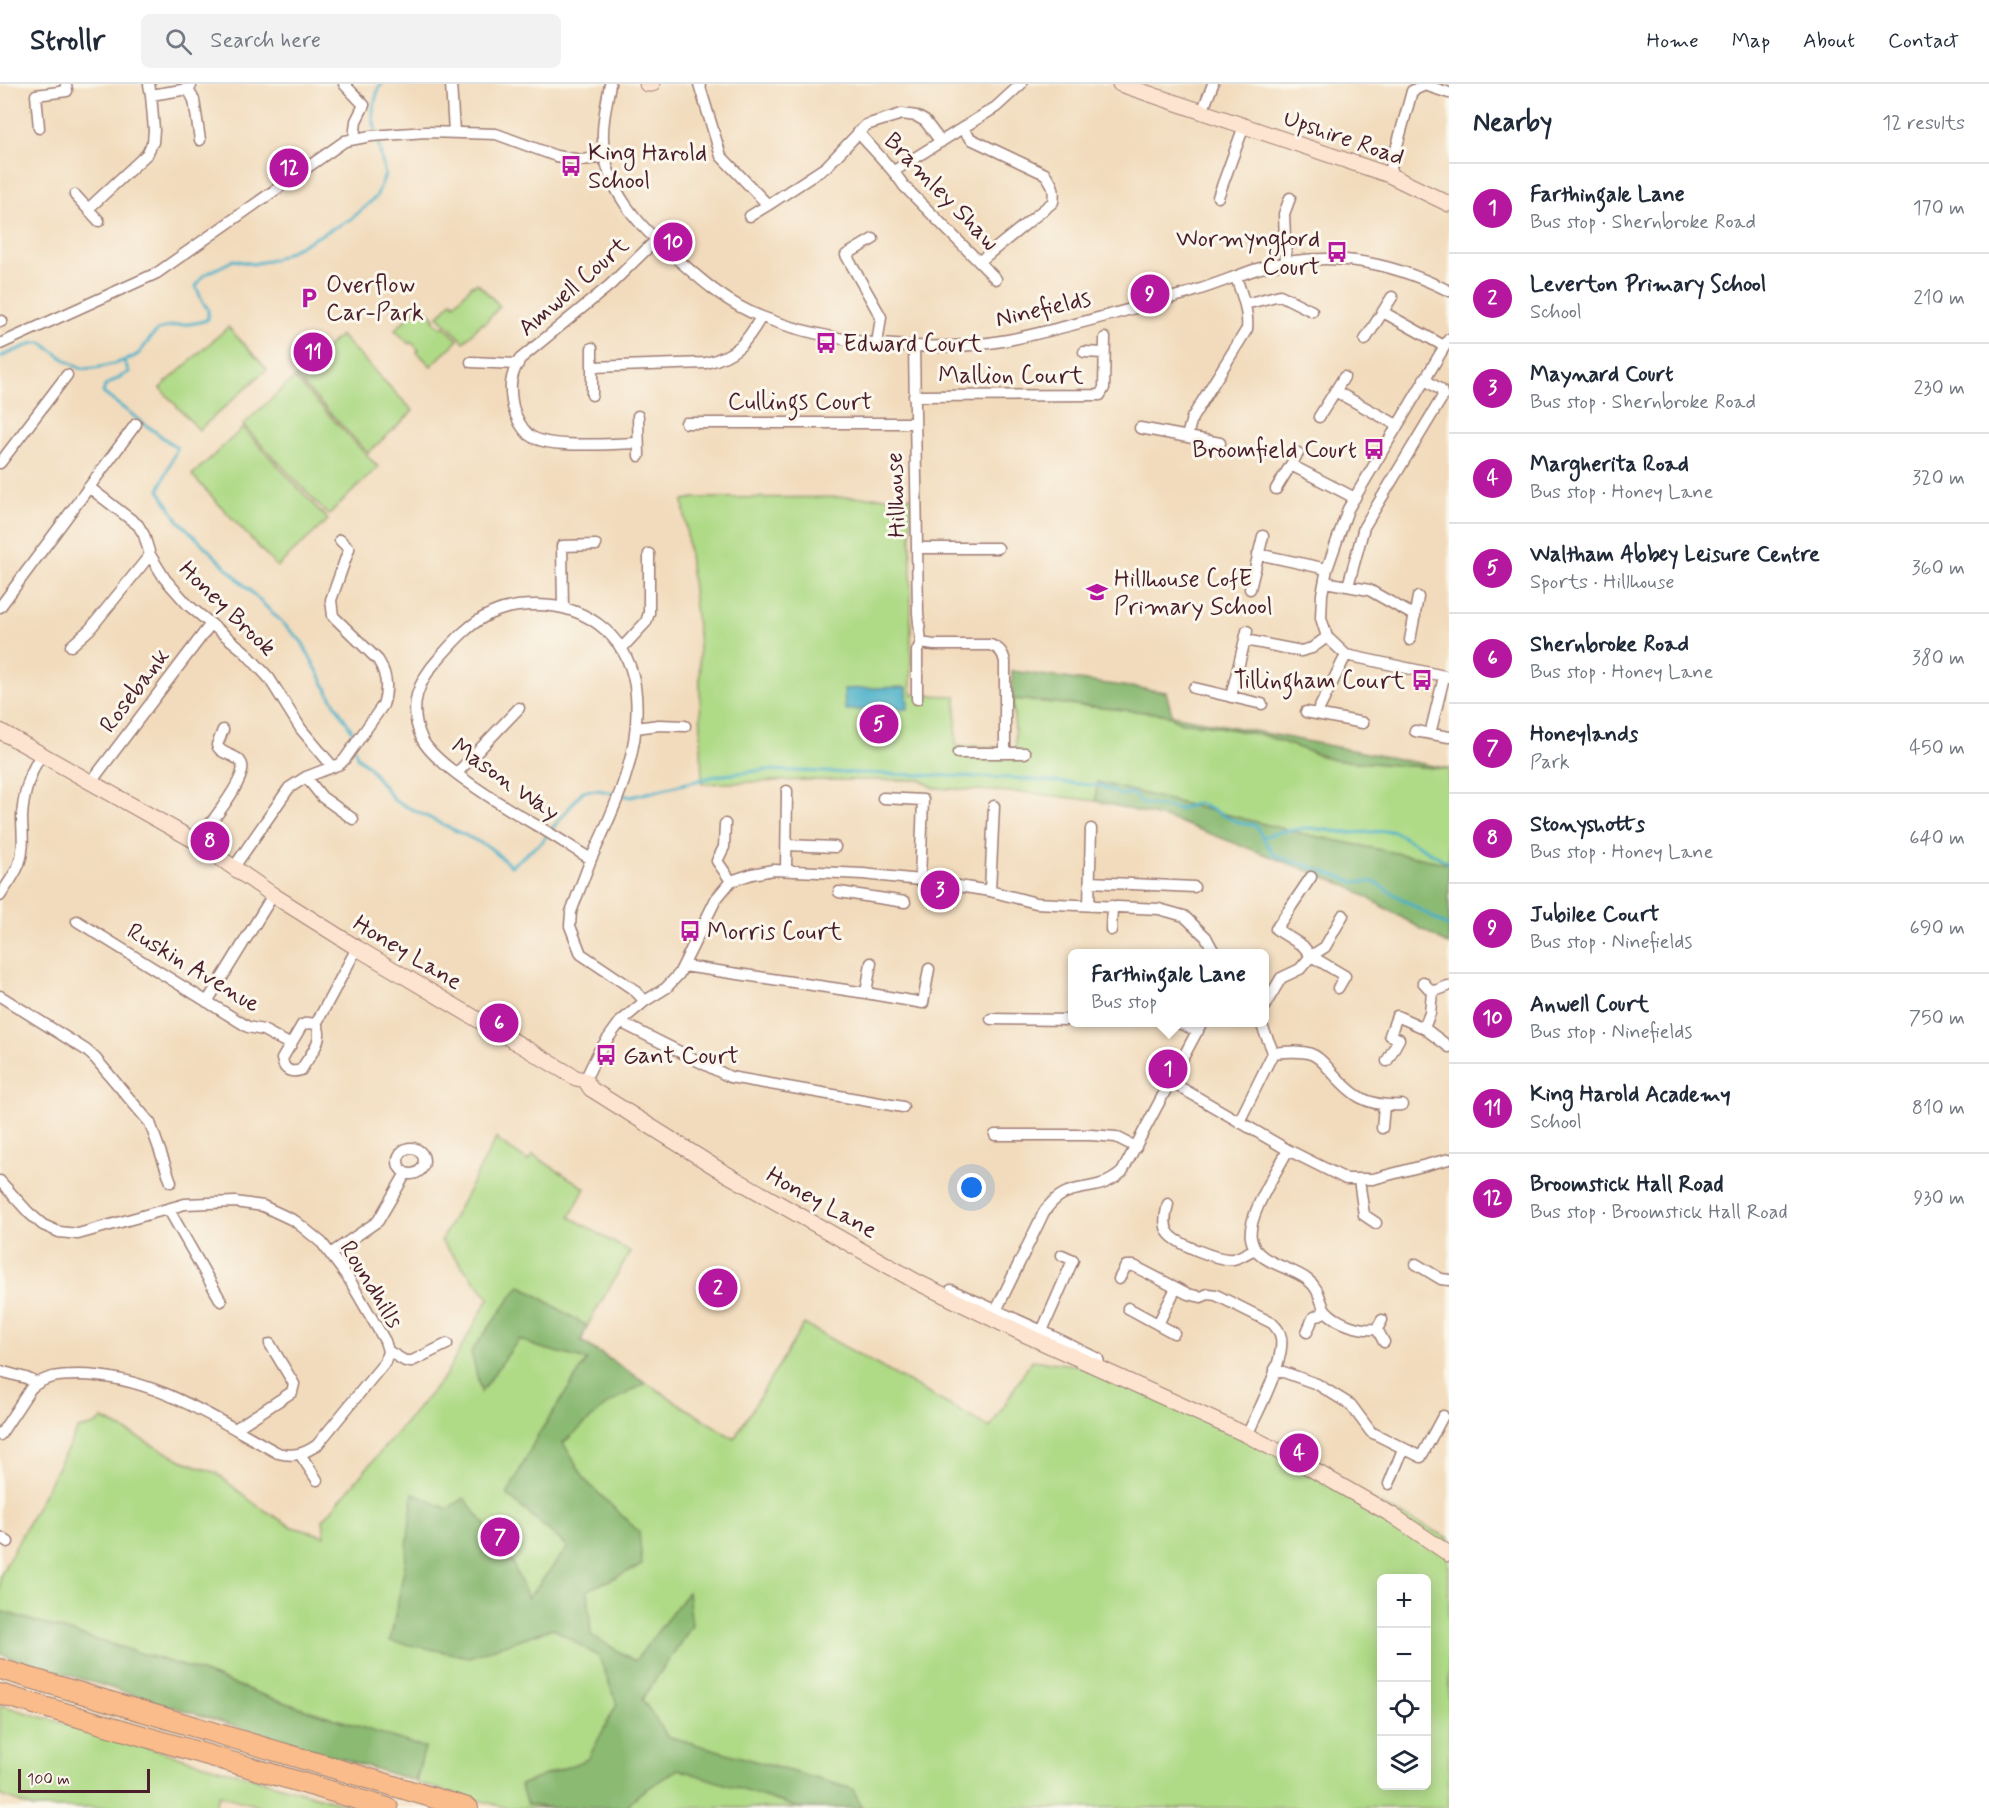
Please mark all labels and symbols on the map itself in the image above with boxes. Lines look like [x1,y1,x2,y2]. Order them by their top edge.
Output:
street label: Upshire Road [1279,103,1408,174]
street label: Bramley Shaw [877,126,1005,258]
place label: King Harold School [588,138,707,197]
pin: 12 [270,146,308,190]
bus stop icon: King Harold School [559,154,583,178]
pin: 10 [654,220,692,264]
place label: Wormyngford Court [1176,224,1320,283]
street label: Amwell Court [512,230,636,344]
bus stop icon: Wormyngford Court [1325,240,1349,264]
place label: Overflow Car-Park [326,270,424,329]
pin: 9 [1130,272,1170,316]
street label: Ninefields [993,283,1094,335]
parking icon: Overflow Car-Park [297,286,321,310]
place label: Edward Court [843,329,982,360]
pin: 11 [294,330,332,374]
bus stop icon: Edward Court [814,331,838,355]
street label: Mallion Court [938,361,1084,392]
street label: Cullings Court [728,387,872,421]
place label: Broomfield Court [1192,435,1357,466]
bus stop icon: Broomfield Court [1362,437,1386,461]
street label: Hillhouse [880,452,913,538]
street label: Honey Brook [171,555,283,663]
place label: Hillhouse CofE Primary School [1114,564,1273,623]
school or university icon: Hillhouse CofE Primary School [1085,580,1109,604]
street label: Rosebank [93,642,177,740]
place label: Tillingham Court [1233,666,1405,700]
bus stop icon: Tillingham Court [1410,668,1434,692]
pin: 5 [860,702,898,746]
street label: Mason Way [445,731,566,829]
pin: 8 [190,818,230,864]
pin: 3 [920,868,960,912]
street label: Honey Lane [347,909,468,998]
street label: Ruskin Avenue [121,916,266,1020]
place label: Morris Court [707,917,842,948]
bus stop icon: Morris Court [678,919,702,943]
pin: 6 [480,1000,518,1046]
place label: Gant Court [623,1041,739,1072]
bus stop icon: Gant Court [594,1043,618,1067]
pin: 1 [1148,1046,1188,1092]
street label: Honey Lane [760,1160,882,1247]
your location [957,1173,986,1202]
street label: Roundhills [332,1235,410,1335]
pin: 2 [698,1266,738,1310]
pin: 4 [1280,1430,1318,1476]
pin: 7 [480,1514,520,1560]
scale bar [18,1766,150,1794]

